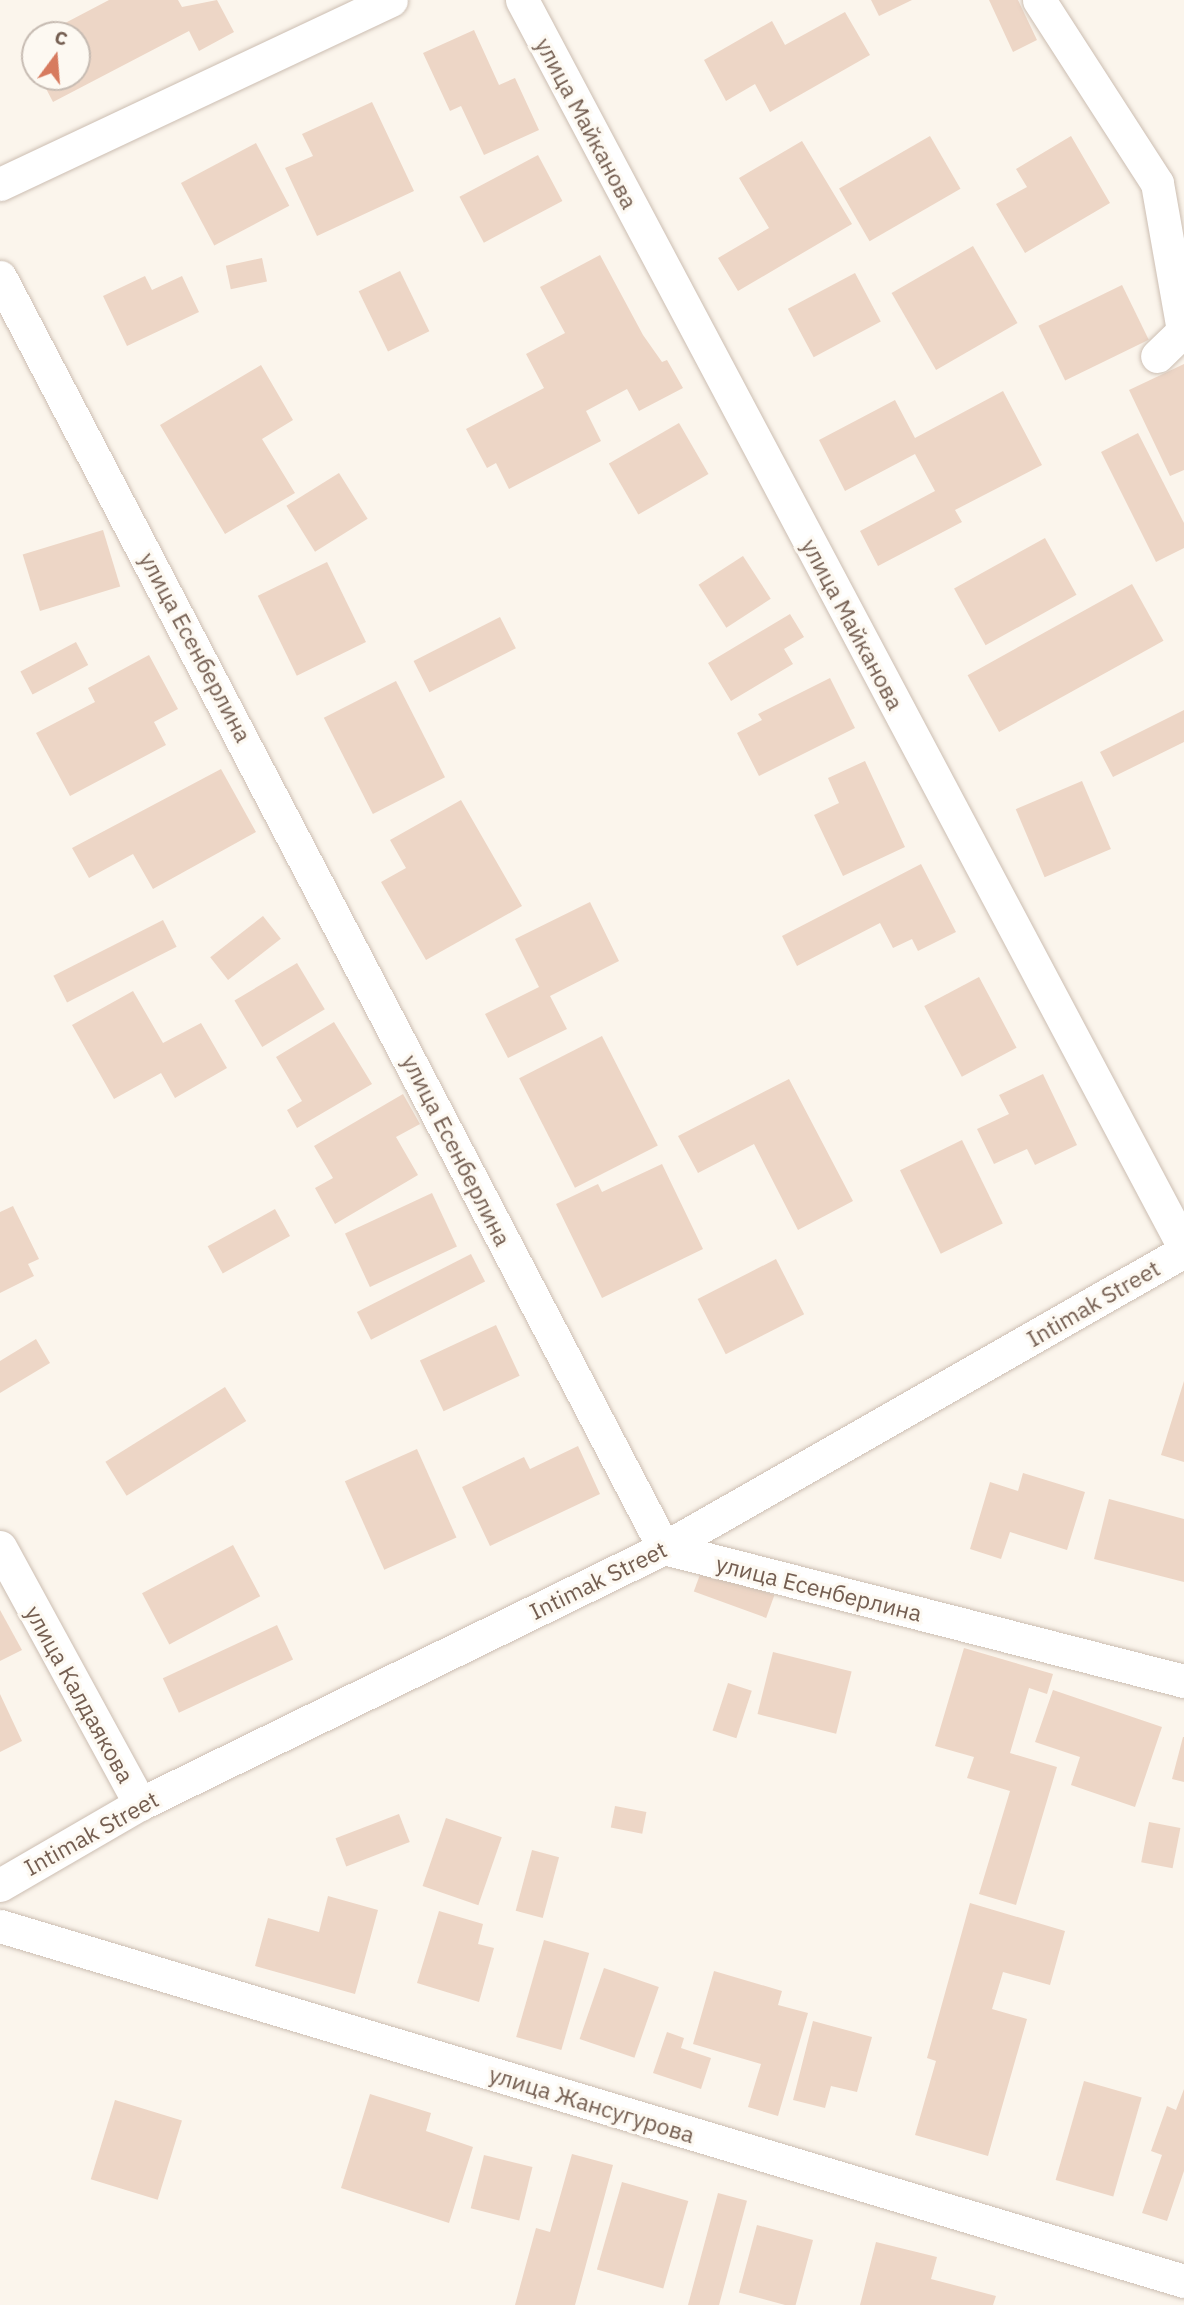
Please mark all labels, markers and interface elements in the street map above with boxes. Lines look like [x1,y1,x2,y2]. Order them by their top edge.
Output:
north arrow [21,21,91,91]
text: С [52,24,70,51]
street label: улица Майканова [530,33,644,213]
street label: улица Майканова [796,534,910,714]
street label: улица Есенберлина [134,547,258,747]
street label: улица Есенберлина [397,1050,517,1250]
street label: Intimak Street [1022,1254,1164,1352]
street label: Intimak Street [525,1535,671,1625]
street label: улица Есенберлина [713,1549,925,1627]
street label: улица Калдаякова [20,1601,140,1787]
street label: Intimak Street [19,1785,163,1881]
street label: улица Жансугурова [486,2060,698,2148]

